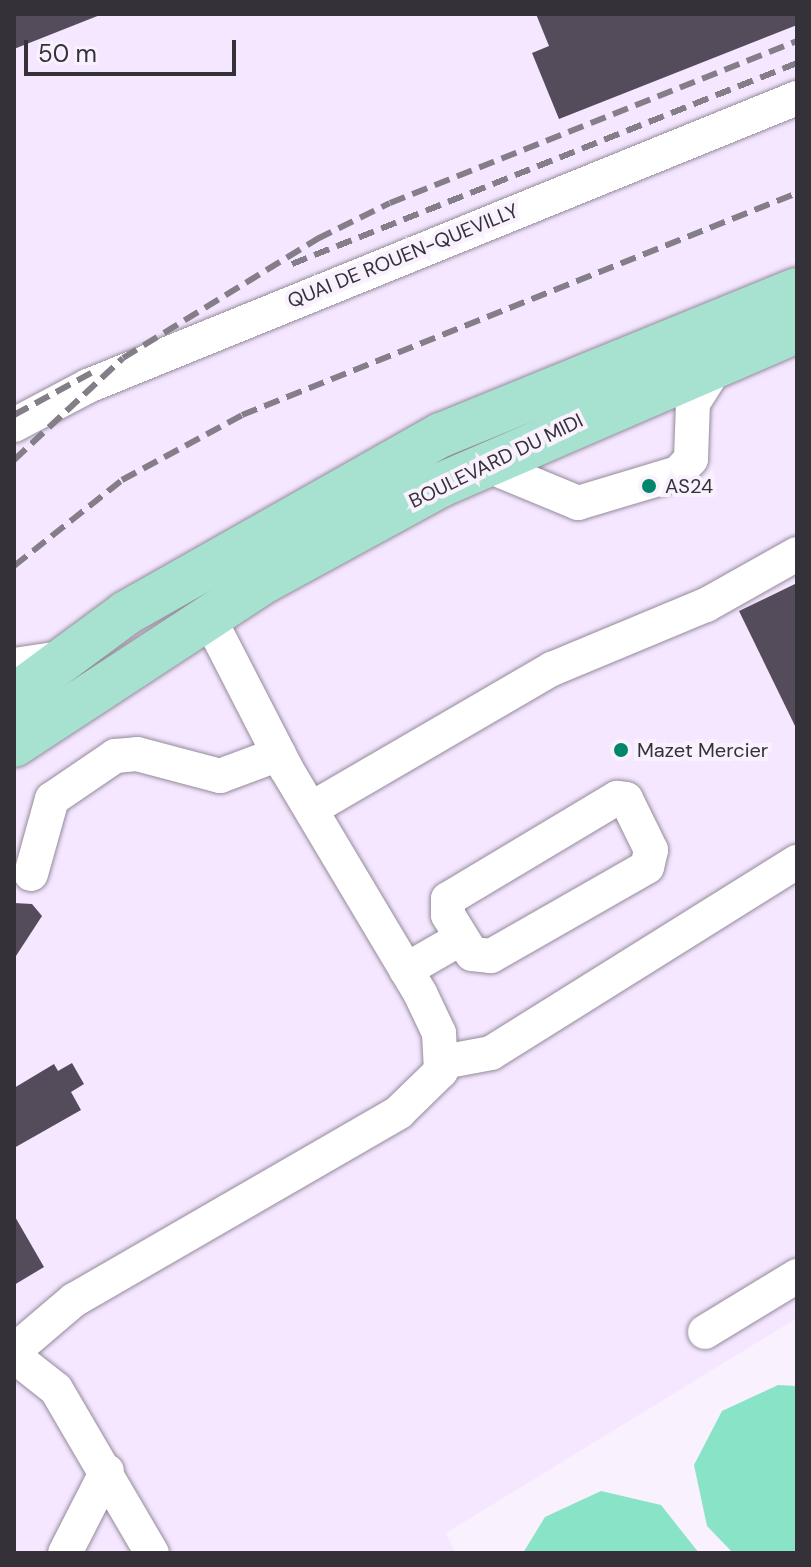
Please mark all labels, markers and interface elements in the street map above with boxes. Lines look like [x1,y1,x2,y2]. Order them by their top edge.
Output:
scale bar [28,24,240,74]
text: 50 m [38,38,97,69]
street label: QUAI DE ROUEN-QUEVILLY [284,199,522,313]
street label: BOULEVARD DU MIDI [405,409,587,513]
place label: AS24 [665,474,713,498]
marker: AS24 [640,477,658,495]
place label: Mazet Mercier [637,738,768,762]
marker: Mazet Mercier [612,741,630,759]

